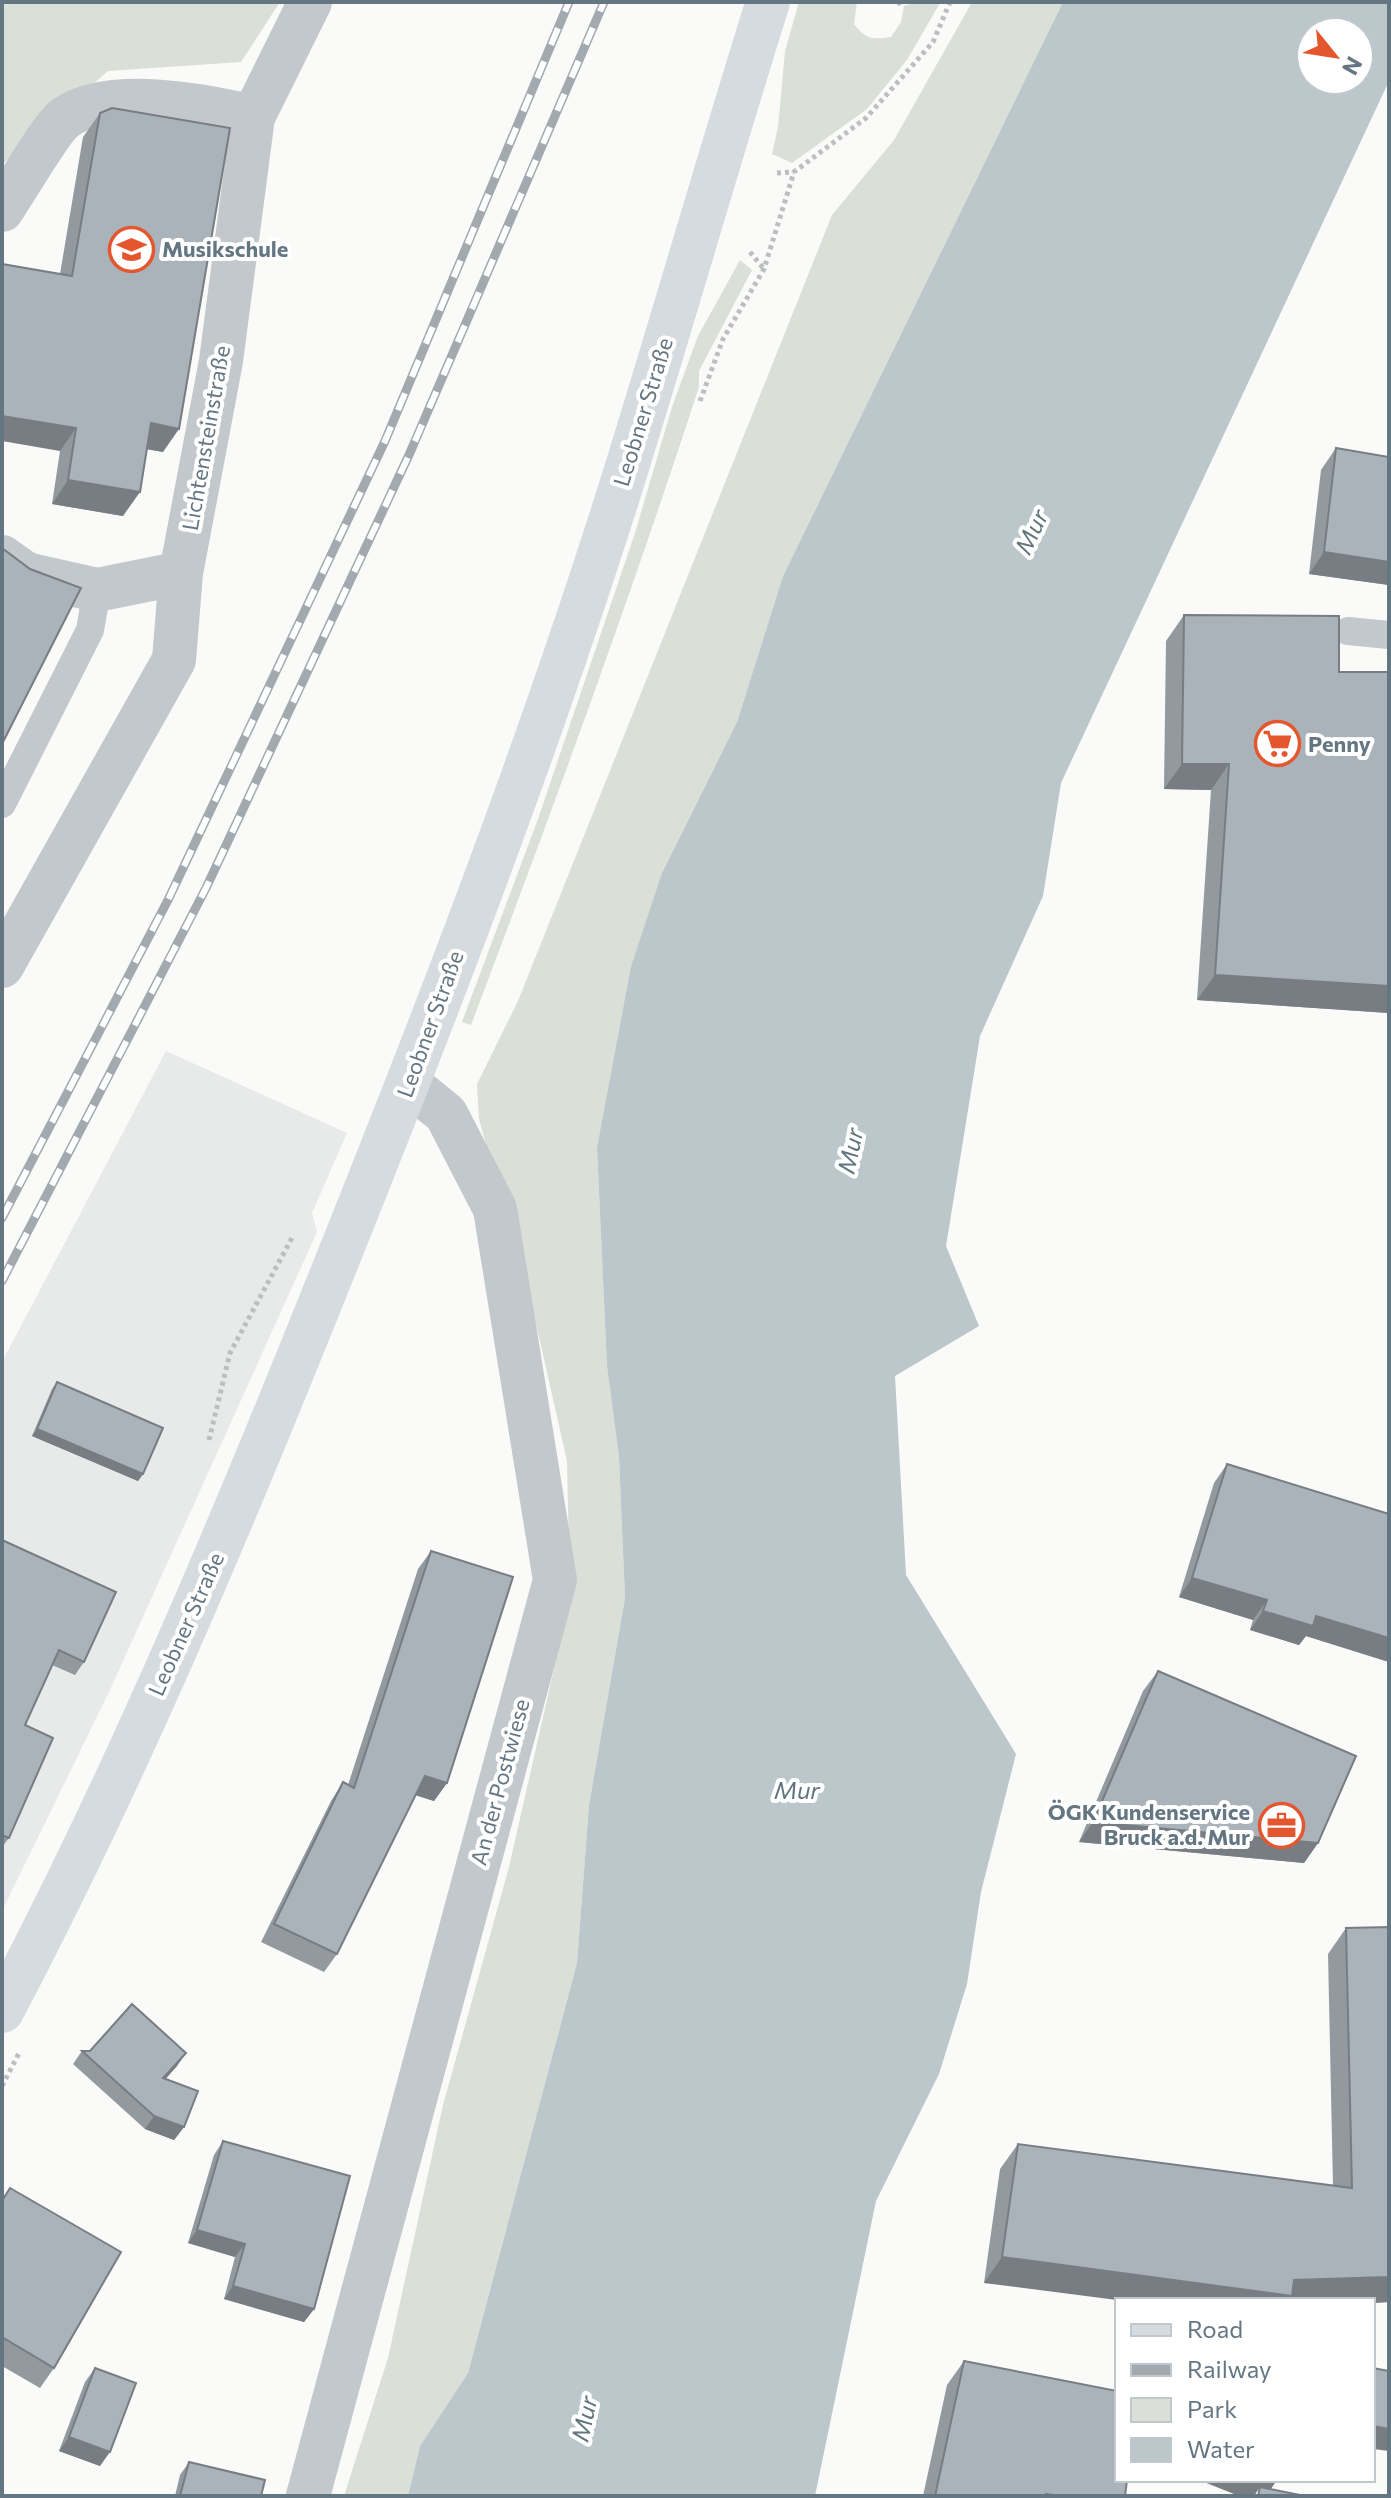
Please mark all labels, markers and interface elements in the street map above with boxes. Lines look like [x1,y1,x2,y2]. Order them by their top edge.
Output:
north arrow [1295,16,1375,96]
text: N [1337,52,1369,80]
school or university icon: Musikschule [107,225,155,273]
place label: Musikschule [162,235,288,262]
street label: Leobner Straße [607,334,678,490]
street label: Lichtensteinstraße [176,343,235,533]
water label: Mur [1008,503,1054,558]
supermarket icon: Penny [1253,720,1301,768]
place label: Penny [1308,730,1371,757]
street label: Leobner Straße [390,947,469,1101]
water label: Mur [831,1124,869,1176]
street label: Leobner Straße [142,1548,229,1700]
street label: An der Postwiese [464,1696,535,1868]
water label: Mur [774,1775,821,1804]
place label: ÖGK Kundenservice Bruck a.d. Mur [1048,1798,1250,1850]
office icon: ÖGK Kundenservice Bruck a.d. Mur [1257,1801,1305,1849]
legend [1115,2298,1375,2482]
text: Road [1187,2314,1243,2343]
text: Railway [1187,2354,1272,2383]
water label: Mur [565,2392,603,2444]
text: Park [1187,2394,1237,2423]
text: Water [1187,2434,1255,2463]

